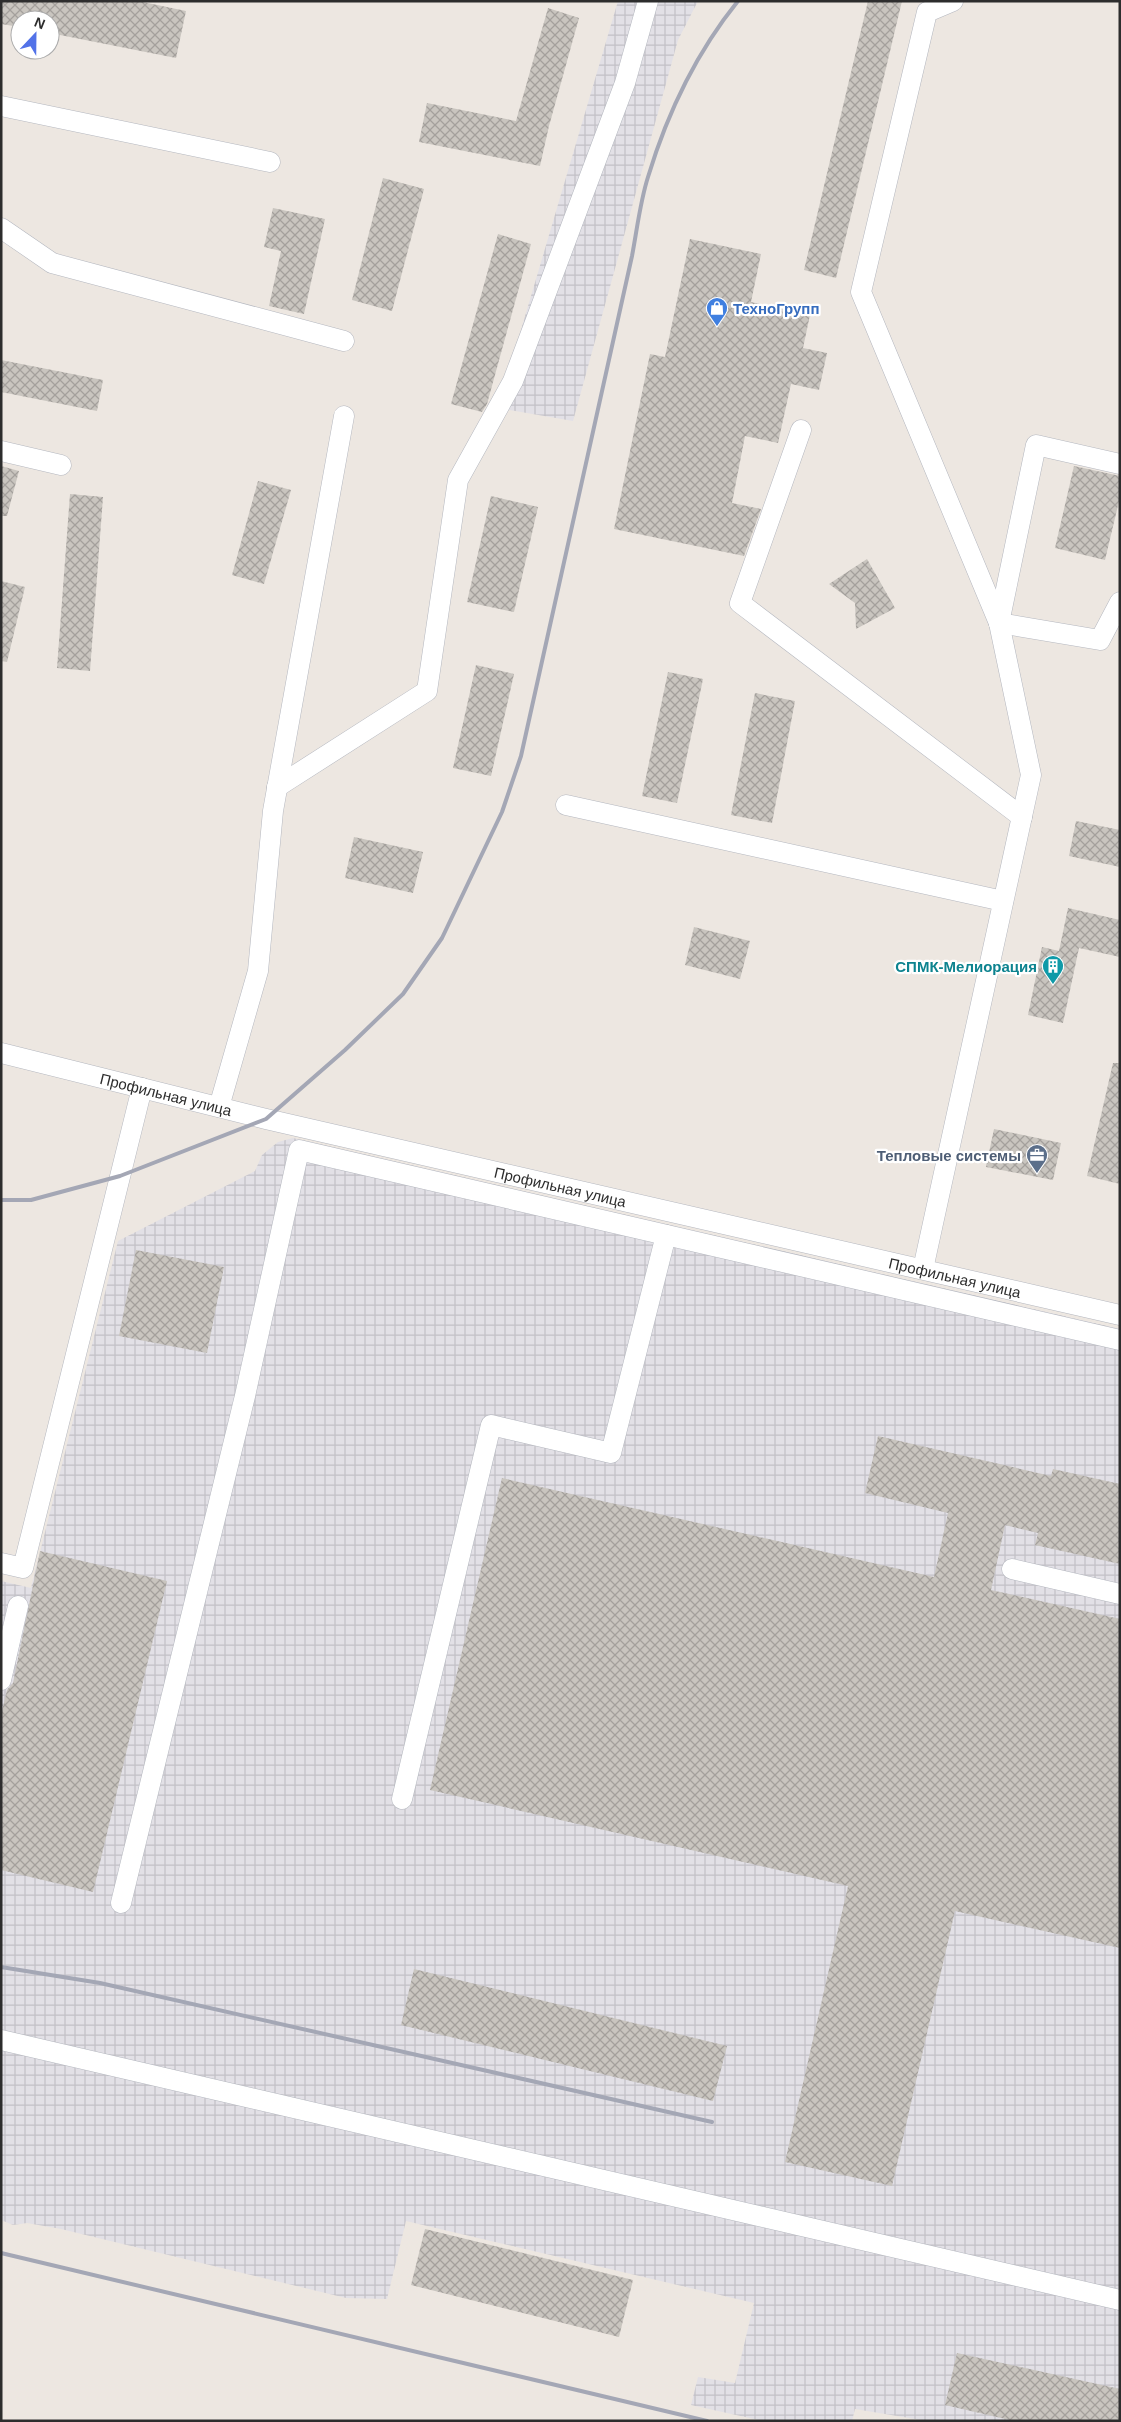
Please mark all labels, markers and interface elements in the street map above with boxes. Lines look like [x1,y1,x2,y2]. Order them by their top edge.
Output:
north arrow [10,10,60,60]
text: N [32,14,48,32]
shop icon: ТехноГрупп [705,296,729,327]
place label: ТехноГрупп [733,300,819,317]
building icon: СПМК-Мелиорация [1041,954,1065,985]
place label: СПМК-Мелиорация [895,958,1037,975]
street label: Профильная улица [98,1070,234,1119]
office icon: Тепловые системы [1025,1143,1049,1174]
place label: Тепловые системы [877,1147,1021,1164]
street label: Профильная улица [493,1163,629,1210]
street label: Профильная улица [887,1254,1023,1301]

